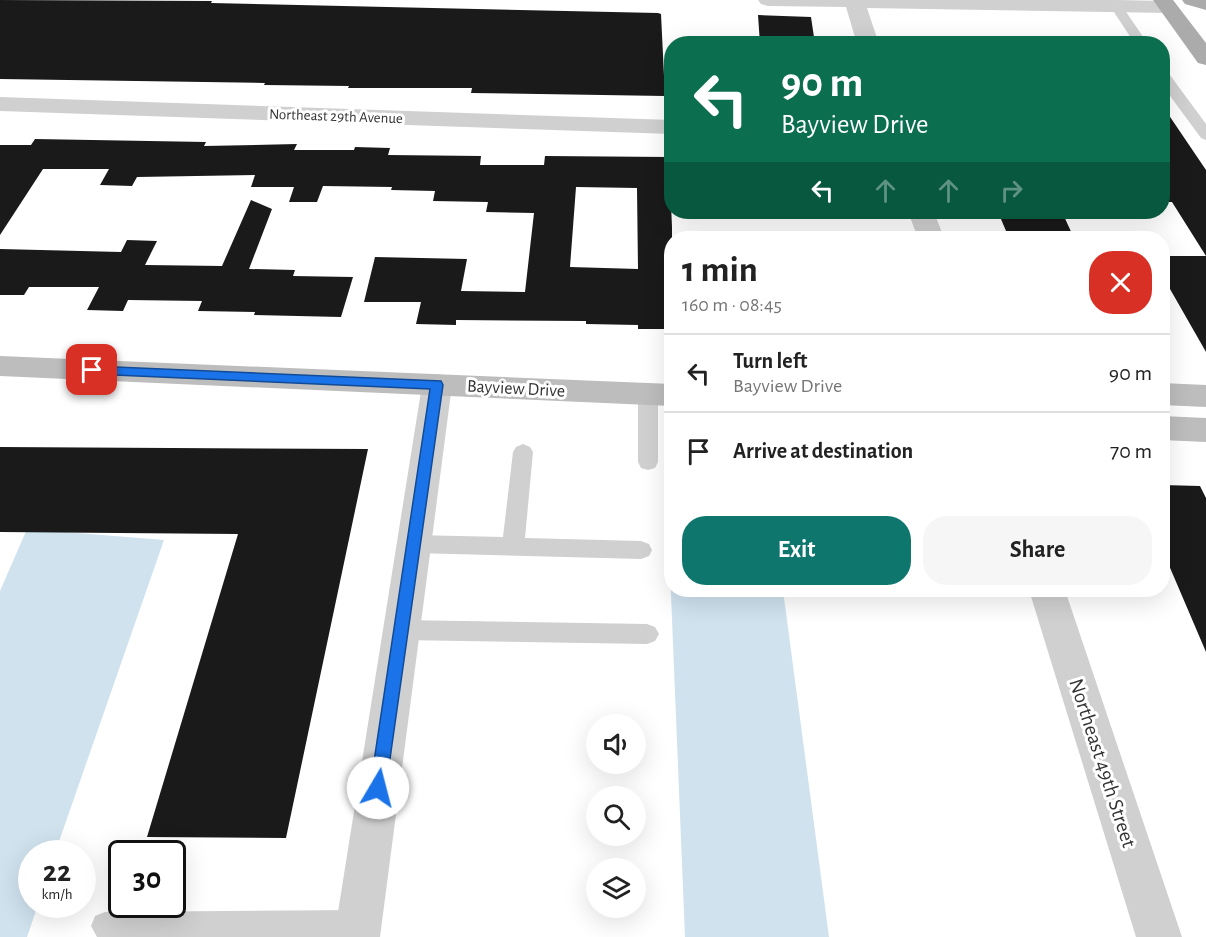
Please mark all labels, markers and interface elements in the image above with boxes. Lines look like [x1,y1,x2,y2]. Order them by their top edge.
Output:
icon: left [682,60,760,138]
text: 90 m [781,62,863,104]
street label: Northeast 29th Avenue [269,107,403,126]
text: Bayview Drive [781,111,928,138]
icon: left [806,174,839,207]
icon: ahead [869,174,902,207]
icon: ahead [932,174,965,207]
icon: right [995,174,1028,207]
button: close [1089,251,1152,314]
text: 1 min [682,252,758,288]
text: 160 m · 08:45 [682,295,782,315]
pin [66,344,117,395]
text: Turn left [733,350,807,372]
icon: arrive [75,353,108,386]
icon: left [682,357,715,390]
text: 90 m [1109,362,1152,384]
text: Bayview Drive [733,376,842,396]
street label: Bayview Drive [466,377,565,401]
icon: arrive [682,435,715,468]
text: Arrive at destination [733,440,913,462]
text: 70 m [1110,440,1152,462]
button: Exit [682,516,911,585]
button: Share [923,516,1152,585]
street label: Northeast 49th Street [1065,676,1140,850]
map controls [586,714,646,918]
button: sound [586,714,646,774]
position arrow [346,756,410,820]
button: search [586,786,646,846]
speed limit sign: 30 [108,840,186,918]
text: 22 [43,857,71,887]
button: layers [586,858,646,918]
text: km/h [42,887,72,902]

